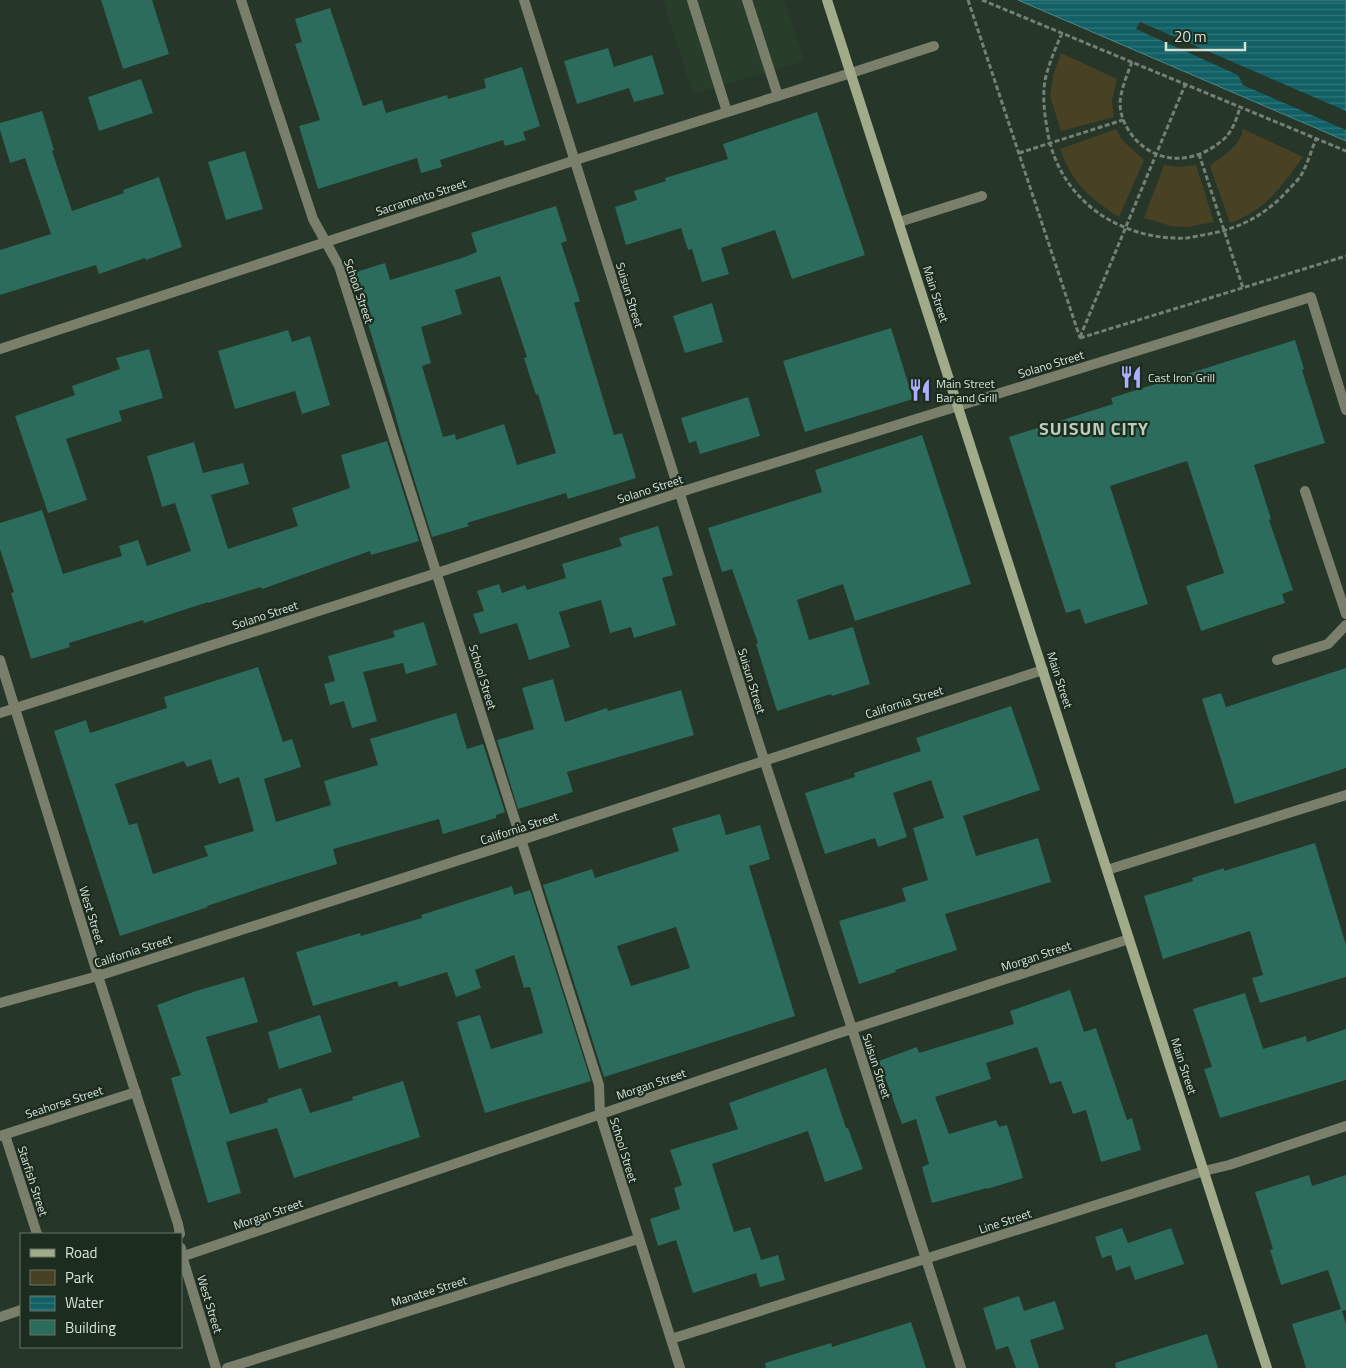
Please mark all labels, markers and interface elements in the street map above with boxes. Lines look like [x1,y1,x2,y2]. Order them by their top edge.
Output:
scale bar [1166,20,1245,52]
text: 20 m [1174,25,1207,48]
street label: Sacramento Street [373,173,470,221]
street label: School Street [339,256,379,327]
street label: Suisun Street [611,260,649,331]
street label: Main Street [918,263,954,326]
street label: Solano Street [1016,345,1087,383]
restaurant icon: Cast Iron Grill [1118,364,1144,390]
place label: Cast Iron Grill [1148,368,1215,387]
place label: Main Street Bar and Grill [936,374,997,407]
restaurant icon: Main Street Bar and Grill [907,377,933,403]
district label: SUISUN CITY [1039,415,1149,442]
street label: Solano Street [615,469,686,509]
street label: Solano Street [230,595,301,635]
street label: School Street [464,642,502,713]
street label: Suisun Street [733,646,771,717]
street label: Main Street [1042,649,1078,712]
street label: California Street [863,680,946,724]
street label: California Street [478,806,561,850]
street label: West Street [74,884,110,947]
street label: California Street [92,929,175,973]
street label: Morgan Street [999,936,1074,976]
street label: Suisun Street [858,1031,897,1102]
street label: Main Street [1166,1035,1202,1098]
street label: Morgan Street [614,1063,689,1105]
street label: Seahorse Street [23,1080,106,1124]
street label: School Street [605,1115,643,1186]
street label: Starfish Street [13,1143,54,1219]
street label: Morgan Street [231,1193,306,1235]
street label: Line Street [976,1203,1035,1238]
legend [20,1233,182,1348]
text: Road [65,1241,97,1264]
text: Park [65,1266,94,1289]
street label: Manatee Street [389,1270,470,1312]
street label: West Street [192,1273,228,1336]
text: Water [65,1291,104,1314]
text: Building [65,1316,116,1339]

